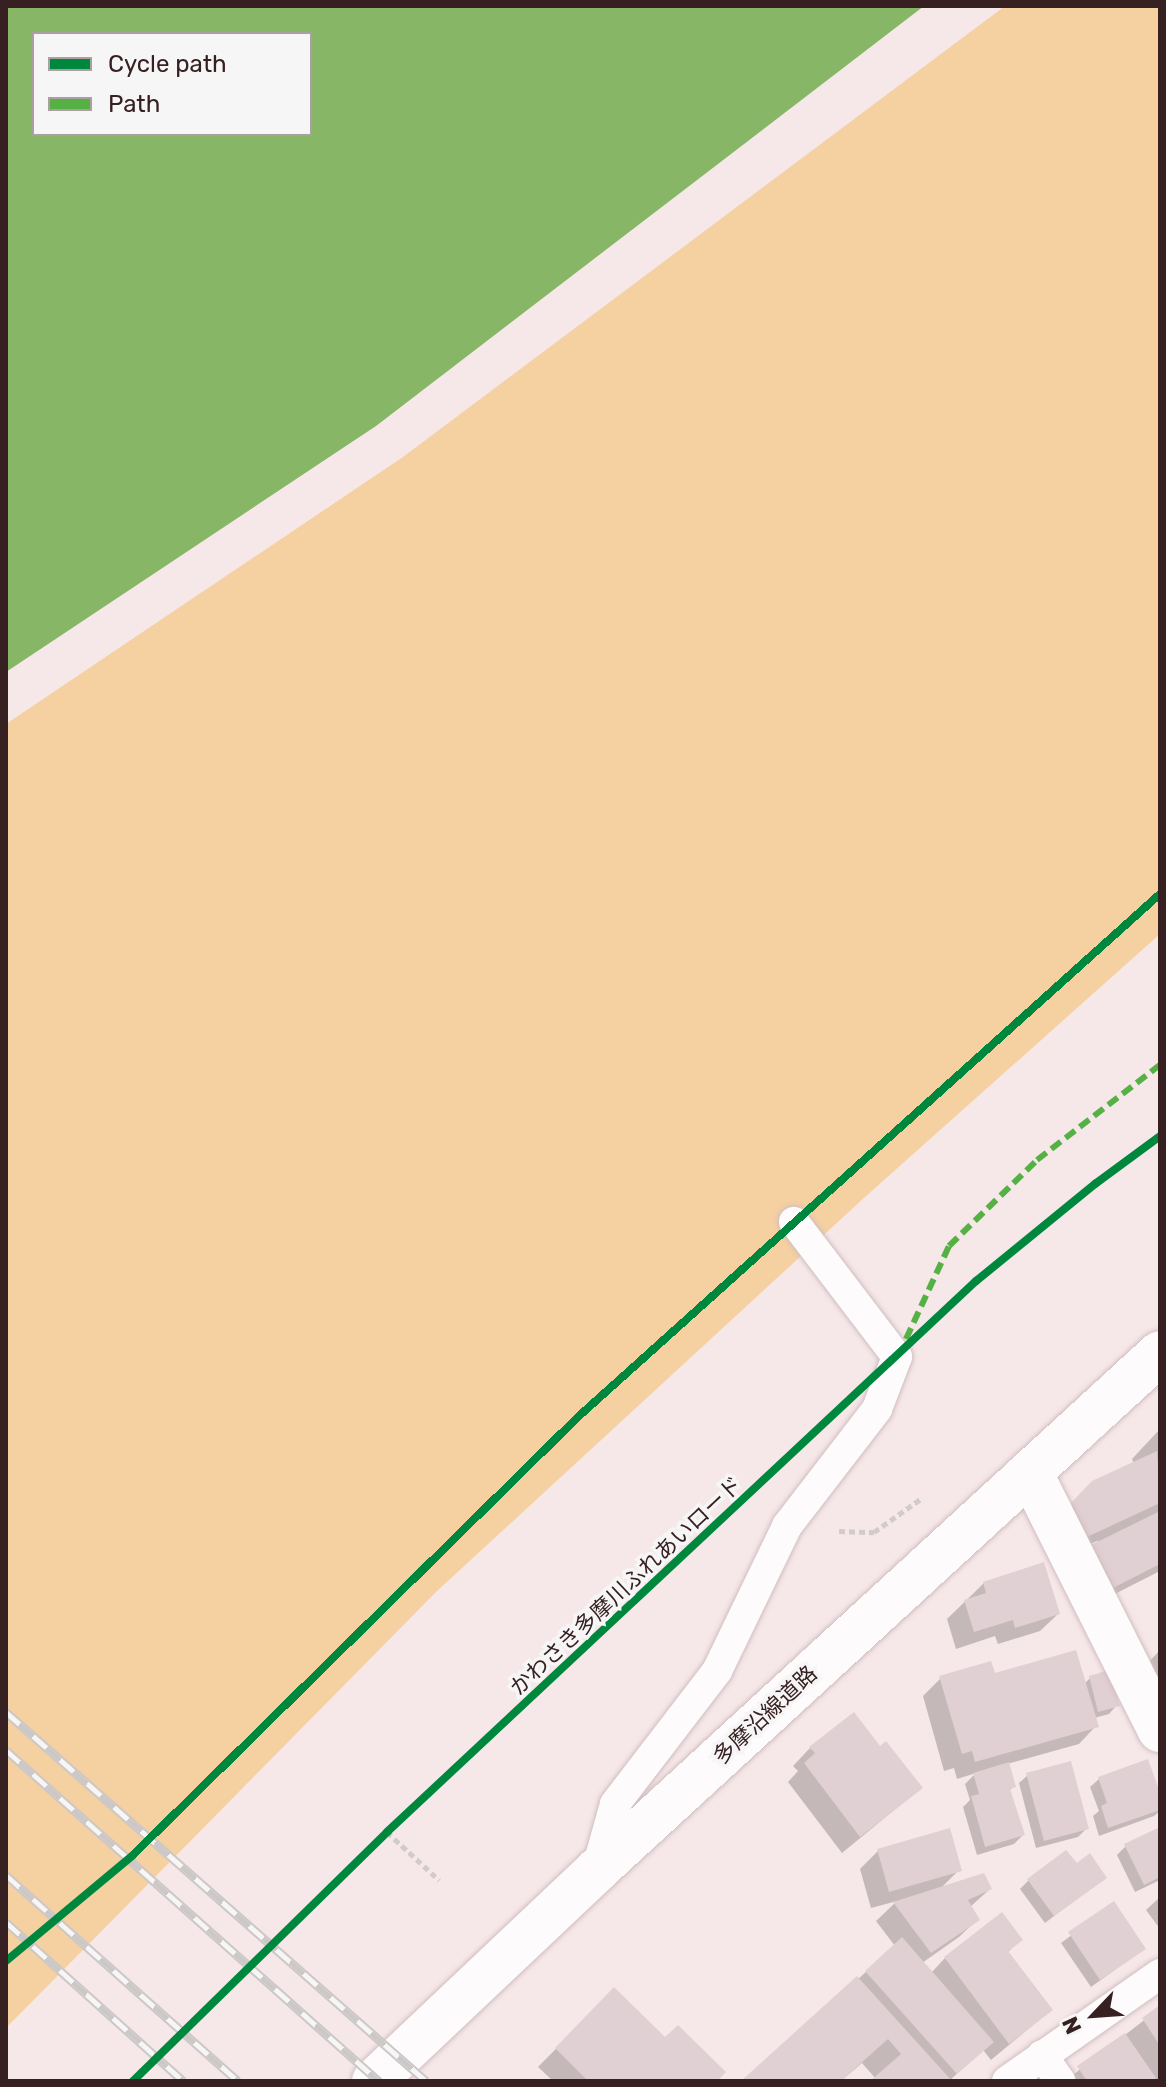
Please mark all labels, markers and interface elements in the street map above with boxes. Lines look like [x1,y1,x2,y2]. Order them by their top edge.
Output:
legend [32,32,312,136]
text: Cycle path [108,50,227,78]
text: Path [108,90,160,118]
street label: かわさき多摩川ふれあいロード [504,1471,748,1701]
street label: 多摩沿線道路 [708,1660,822,1770]
north arrow [1054,1975,1134,2055]
text: N [1056,2012,1087,2038]

